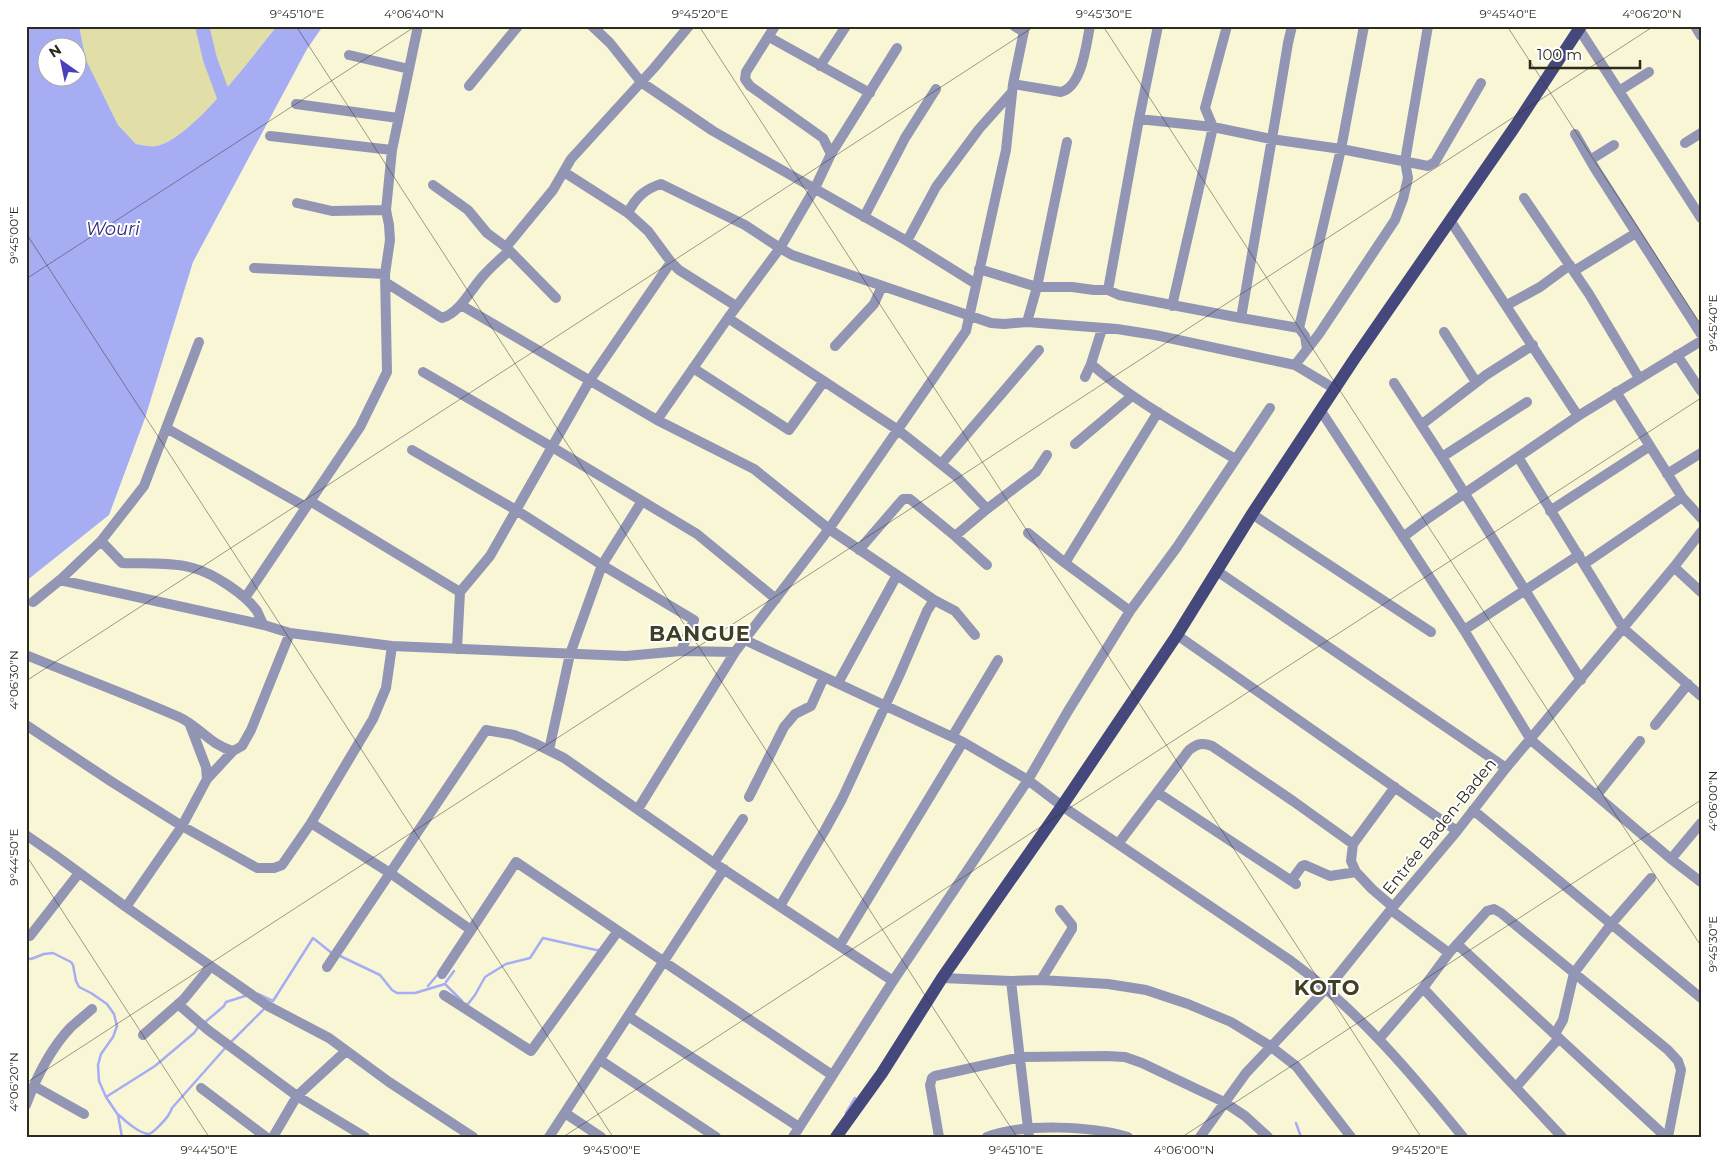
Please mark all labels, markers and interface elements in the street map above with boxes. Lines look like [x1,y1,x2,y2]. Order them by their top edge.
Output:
text: 9°45'10"E [270,6,324,21]
text: 4°06'40"N [384,6,444,21]
text: 9°45'20"E [672,6,728,21]
text: 9°45'30"E [1076,6,1132,21]
text: 9°45'40"E [1480,6,1537,21]
text: 4°06'20"N [1622,6,1682,21]
north arrow [38,38,88,88]
scale bar [1530,38,1640,70]
text: N [45,40,65,62]
text: 100 m [1537,45,1582,64]
text: 9°45'00"E [6,206,21,264]
water label: Wouri [86,218,140,240]
text: 9°45'40"E [1705,295,1720,352]
district label: BANGUE [649,621,751,646]
text: 4°06'30"N [6,650,21,710]
street label: Entrée Baden-Baden [1379,754,1500,898]
text: 4°06'00"N [1705,771,1720,831]
text: 9°44'50"E [6,828,21,886]
text: 9°45'30"E [1705,916,1720,972]
district label: KOTO [1294,975,1360,1000]
text: 4°06'20"N [6,1052,21,1112]
text: 9°44'50"E [180,1142,238,1157]
text: 9°45'00"E [583,1142,641,1157]
text: 9°45'10"E [989,1142,1043,1157]
text: 4°06'00"N [1154,1142,1214,1157]
text: 9°45'20"E [1392,1142,1448,1157]

